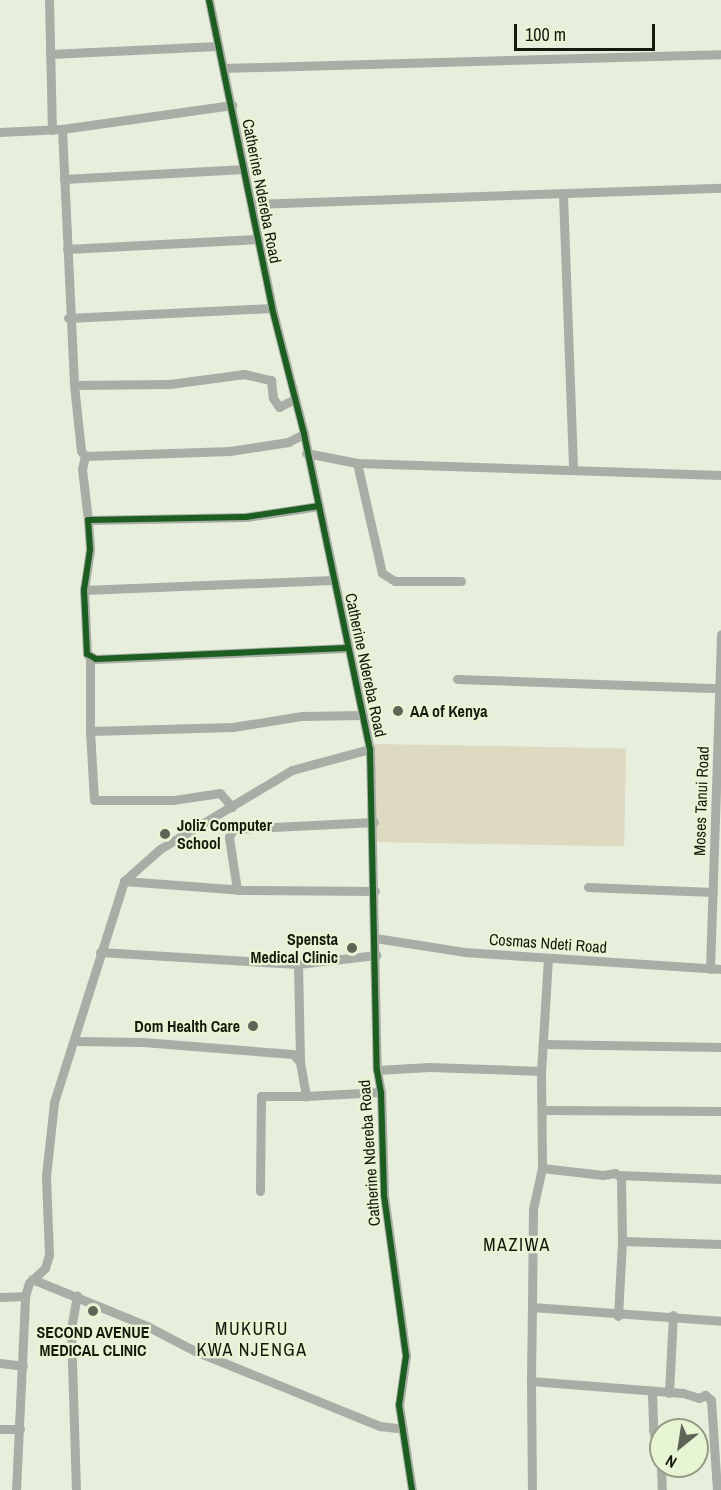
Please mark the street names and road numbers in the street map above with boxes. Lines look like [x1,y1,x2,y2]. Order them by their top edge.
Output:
street label: Catherine Ndereba Road [239,117,285,265]
street label: Catherine Ndereba Road [341,591,391,739]
street label: Moses Tanui Road [689,746,713,856]
street label: Cosmas Ndeti Road [488,929,608,957]
street label: Catherine Ndereba Road [354,1079,384,1227]

